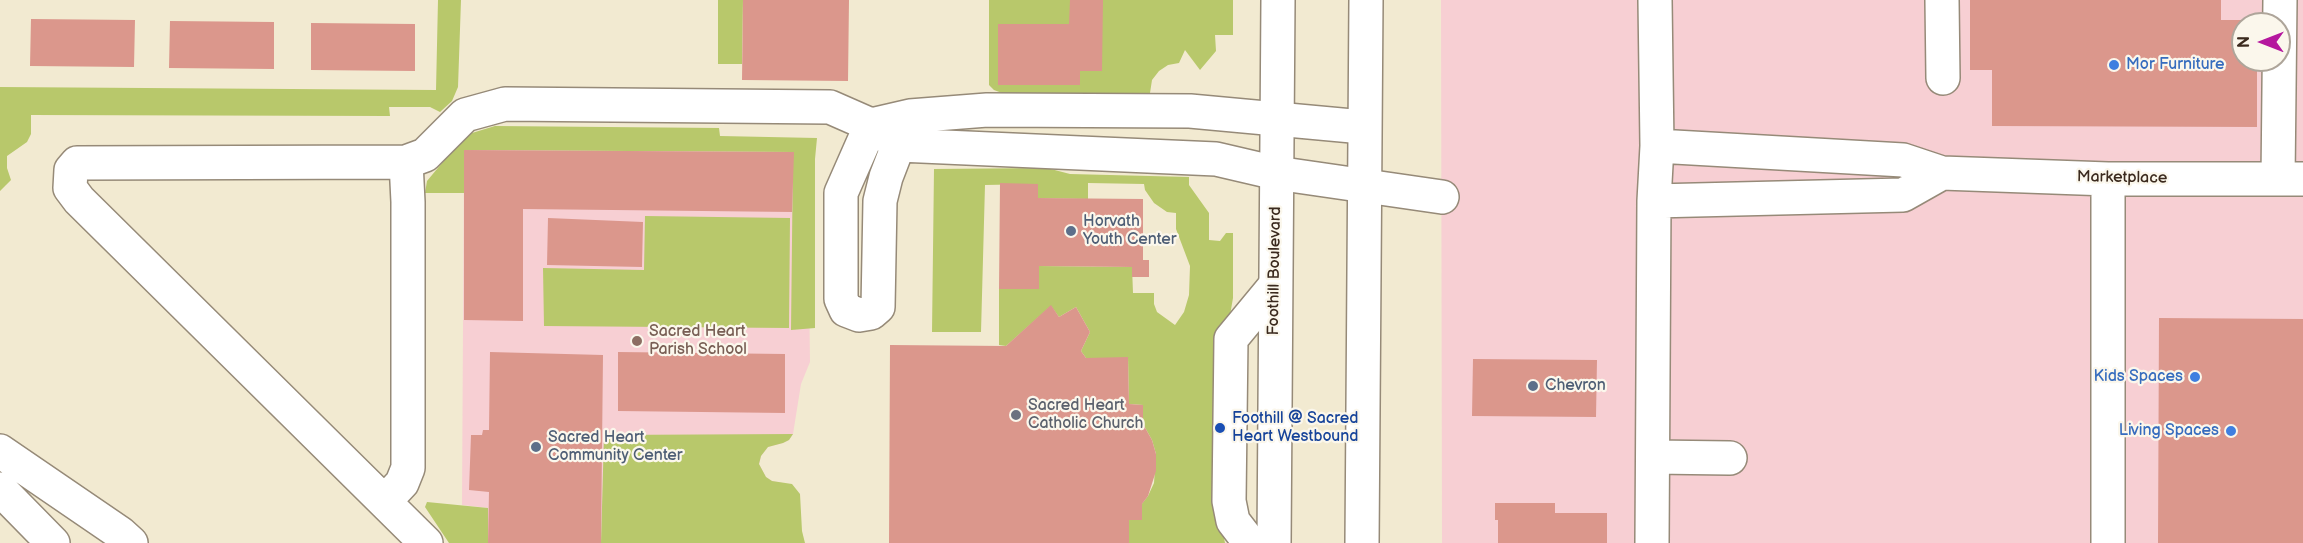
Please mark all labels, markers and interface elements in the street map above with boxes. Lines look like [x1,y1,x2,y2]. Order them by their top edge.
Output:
north arrow [2231,12,2291,72]
text: N [2235,36,2254,48]
place label: Mor Furniture [2126,55,2225,75]
marker: Mor Furniture [2107,58,2121,72]
street label: Marketplace [2077,168,2167,188]
street label: Foothill Boulevard [1264,206,1286,336]
place label: Horvath Youth Center [1083,212,1176,250]
marker: Horvath Youth Center [1064,224,1078,238]
place label: Sacred Heart Parish School [649,322,747,360]
marker: Sacred Heart Parish School [630,334,644,348]
place label: Kids Spaces [2094,367,2183,387]
marker: Kids Spaces [2188,370,2202,384]
place label: Chevron [1545,376,1606,396]
marker: Chevron [1526,379,1540,393]
place label: Sacred Heart Catholic Church [1028,396,1143,434]
marker: Sacred Heart Catholic Church [1009,408,1023,422]
place label: Foothill @ Sacred Heart Westbound [1232,409,1358,447]
marker: Foothill @ Sacred Heart Westbound [1213,421,1227,435]
place label: Living Spaces [2119,421,2219,441]
marker: Living Spaces [2224,424,2238,438]
place label: Sacred Heart Community Center [548,428,683,466]
marker: Sacred Heart Community Center [529,440,543,454]

